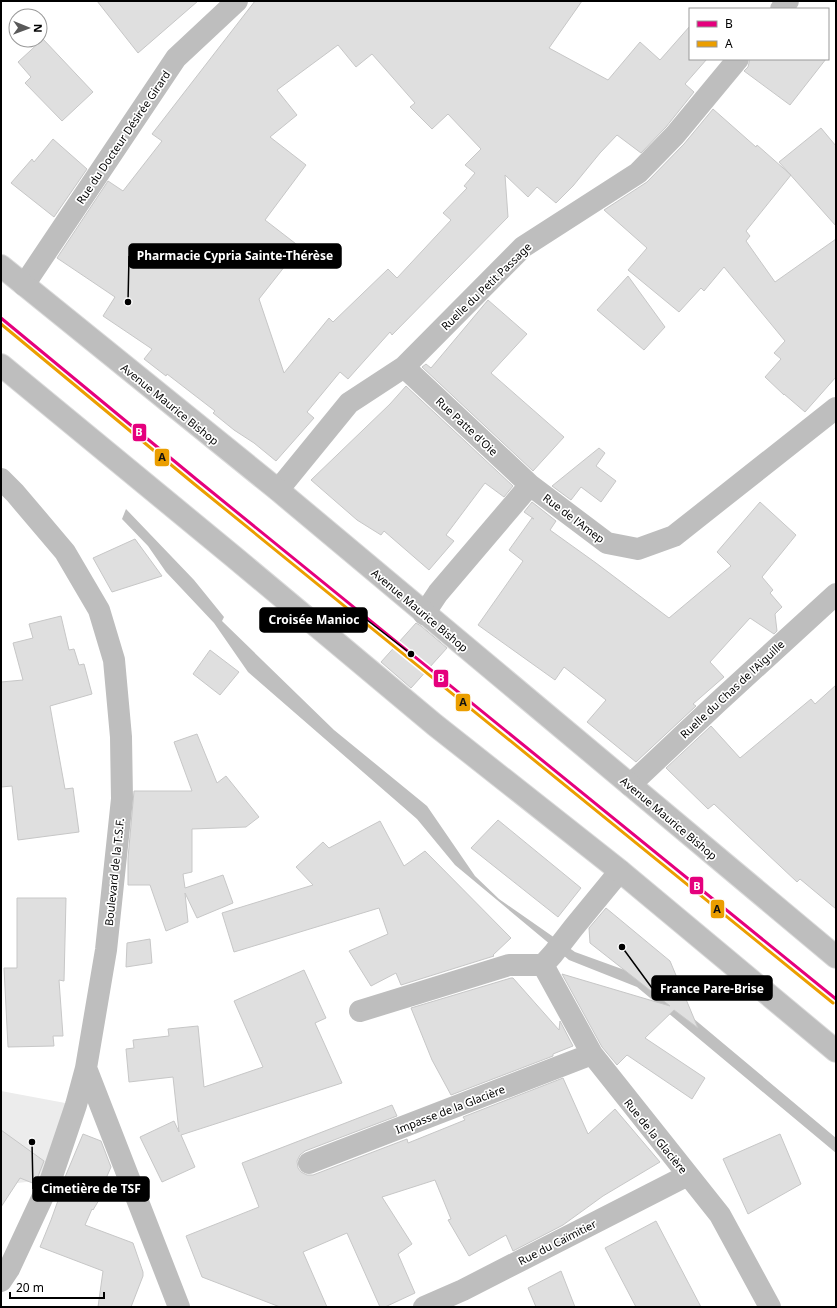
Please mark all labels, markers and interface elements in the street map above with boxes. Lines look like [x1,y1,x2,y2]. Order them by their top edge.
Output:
north arrow [8,8,48,48]
legend [689,8,829,60]
text: B [725,15,733,32]
text: N [31,24,46,33]
text: A [725,35,733,52]
street label: Rue du Docteur Désirée Girard [73,67,173,207]
street label: Ruelle du Petit Passage [438,239,534,333]
callout: Pharmacie Cypria Sainte-Thérèse [129,244,341,268]
text: Pharmacie Cypria Sainte-Thérèse [137,247,333,264]
street label: Avenue Maurice Bishop [119,361,221,447]
street label: Rue Patte d'Oie [433,393,501,459]
line badge: B [132,423,147,442]
line badge: A [154,448,170,467]
text: A [158,449,166,464]
street label: Rue de l'Amep [540,490,608,546]
street label: Avenue Maurice Bishop [369,565,472,655]
callout: Croisée Manioc [260,608,367,632]
text: Croisée Manioc [269,611,359,628]
street label: Ruelle du Chas de l'Aiguille [677,637,787,741]
line badge: B [433,669,449,688]
text: B [437,670,445,685]
line badge: A [455,693,471,712]
text: A [459,694,467,709]
street label: Avenue Maurice Bishop [618,773,721,863]
street label: Boulevard de la T.S.F. [101,817,127,927]
line badge: B [689,876,704,895]
text: B [693,878,701,893]
line badge: A [710,899,725,919]
text: A [713,901,721,916]
callout: France Pare-Brise [652,976,772,1000]
text: France Pare-Brise [660,980,764,997]
street label: Impasse de la Glacière [393,1081,507,1137]
street label: Rue de la Glacière [621,1095,691,1177]
callout: Cimetière de TSF [33,1177,149,1201]
text: Cimetière de TSF [41,1180,141,1197]
street label: Rue du Caïmitier [515,1216,599,1268]
scale bar [10,1274,104,1300]
text: 20 m [16,1279,44,1296]

